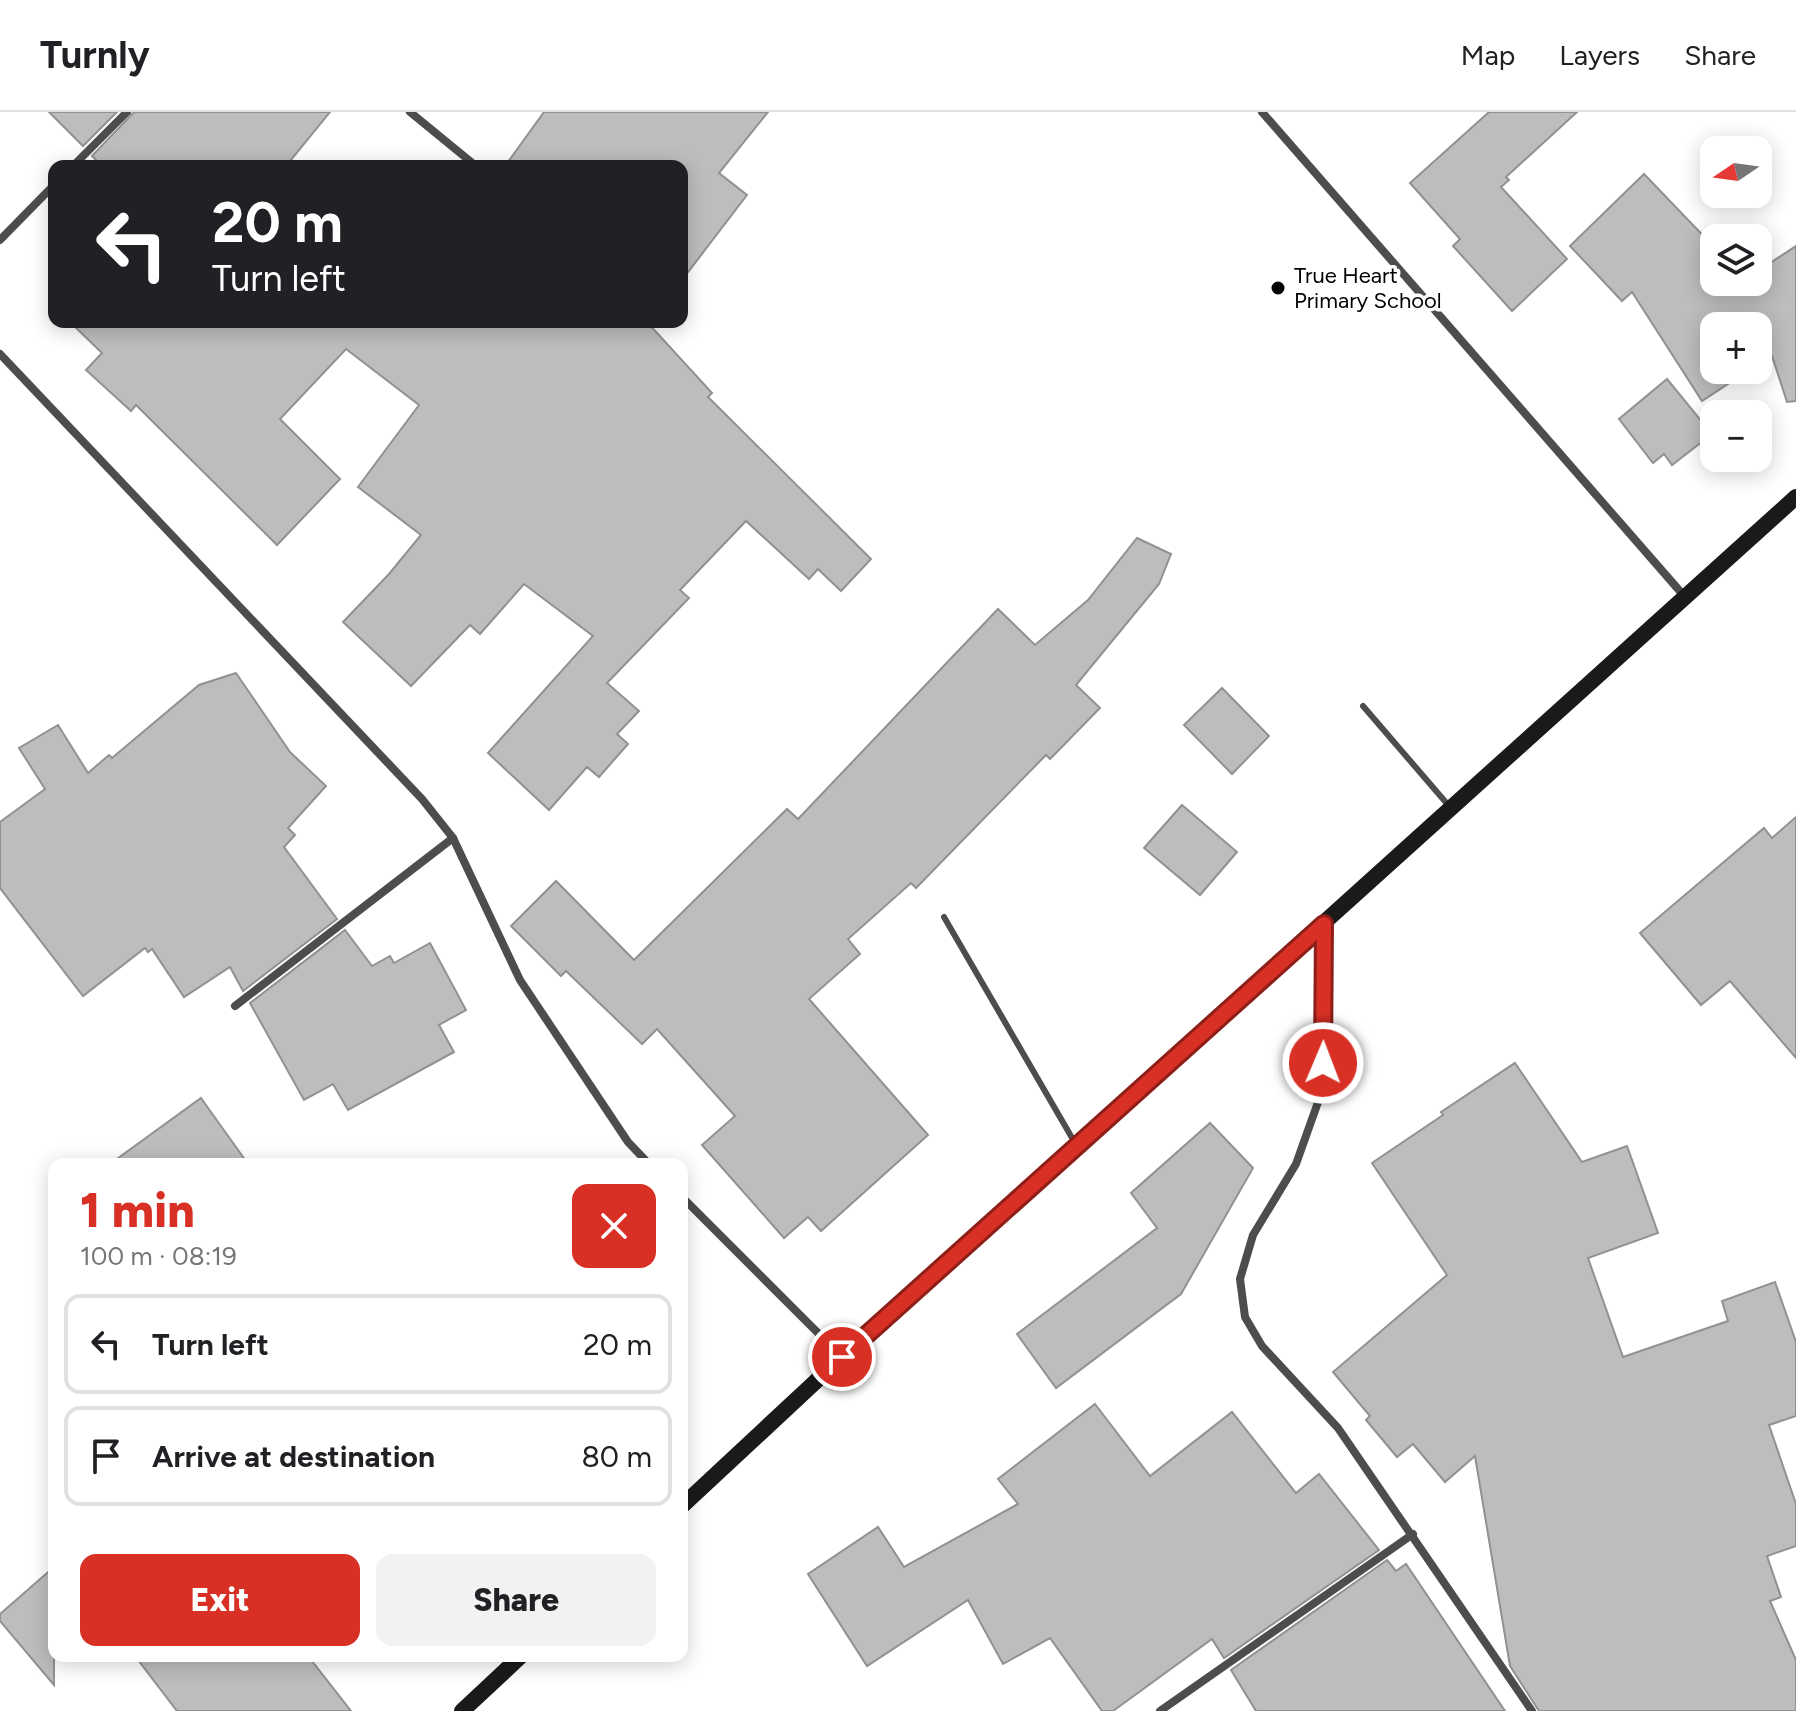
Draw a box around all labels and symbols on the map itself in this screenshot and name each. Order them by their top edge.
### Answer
north arrow [1700,136,1772,208]
place label: True Heart Primary School [1294,262,1442,314]
marker: True Heart Primary School [1269,279,1287,297]
position arrow [1281,1021,1365,1105]
pin [808,1323,876,1391]

